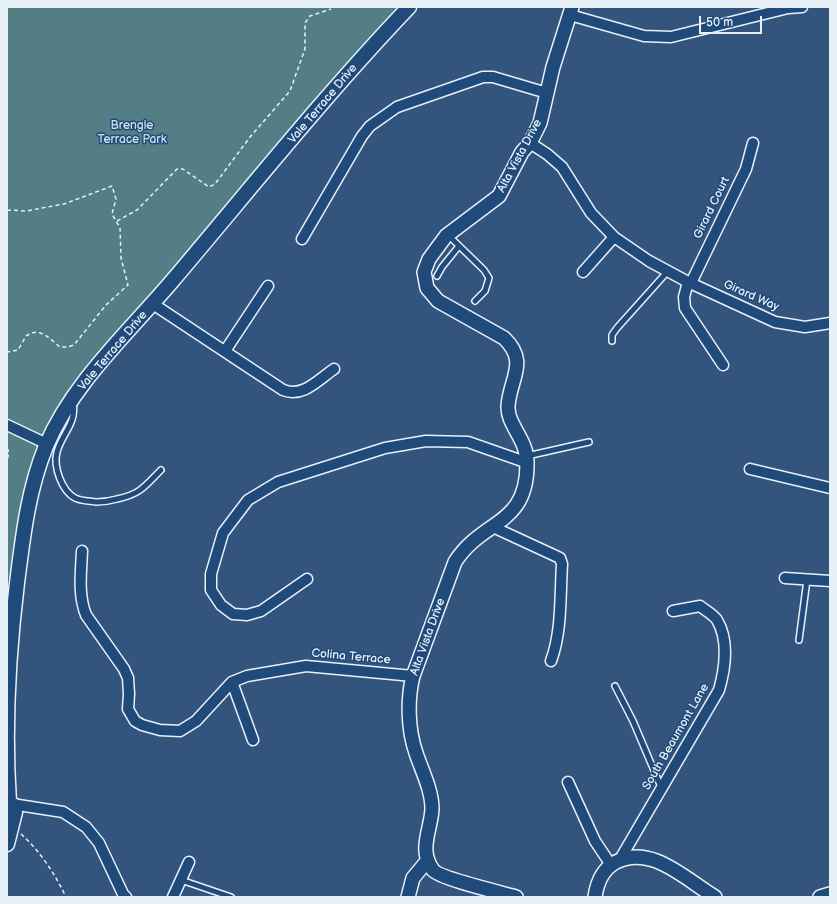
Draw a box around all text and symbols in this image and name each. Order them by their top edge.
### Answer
scale bar [701,8,764,34]
text: 50 m [706,15,733,30]
street label: Vale Terrace Drive [286,61,360,147]
street label: Alta Vista Drive [495,117,545,195]
park label: Brengle Terrace Park [97,119,167,147]
street label: Girard Court [691,175,733,241]
street label: Girard Way [721,277,781,315]
street label: Vale Terrace Drive [76,308,150,394]
street label: Alta Vista Drive [407,596,449,678]
street label: Colina Terrace [311,646,391,668]
street label: South Beaumont Lane [640,681,712,793]

